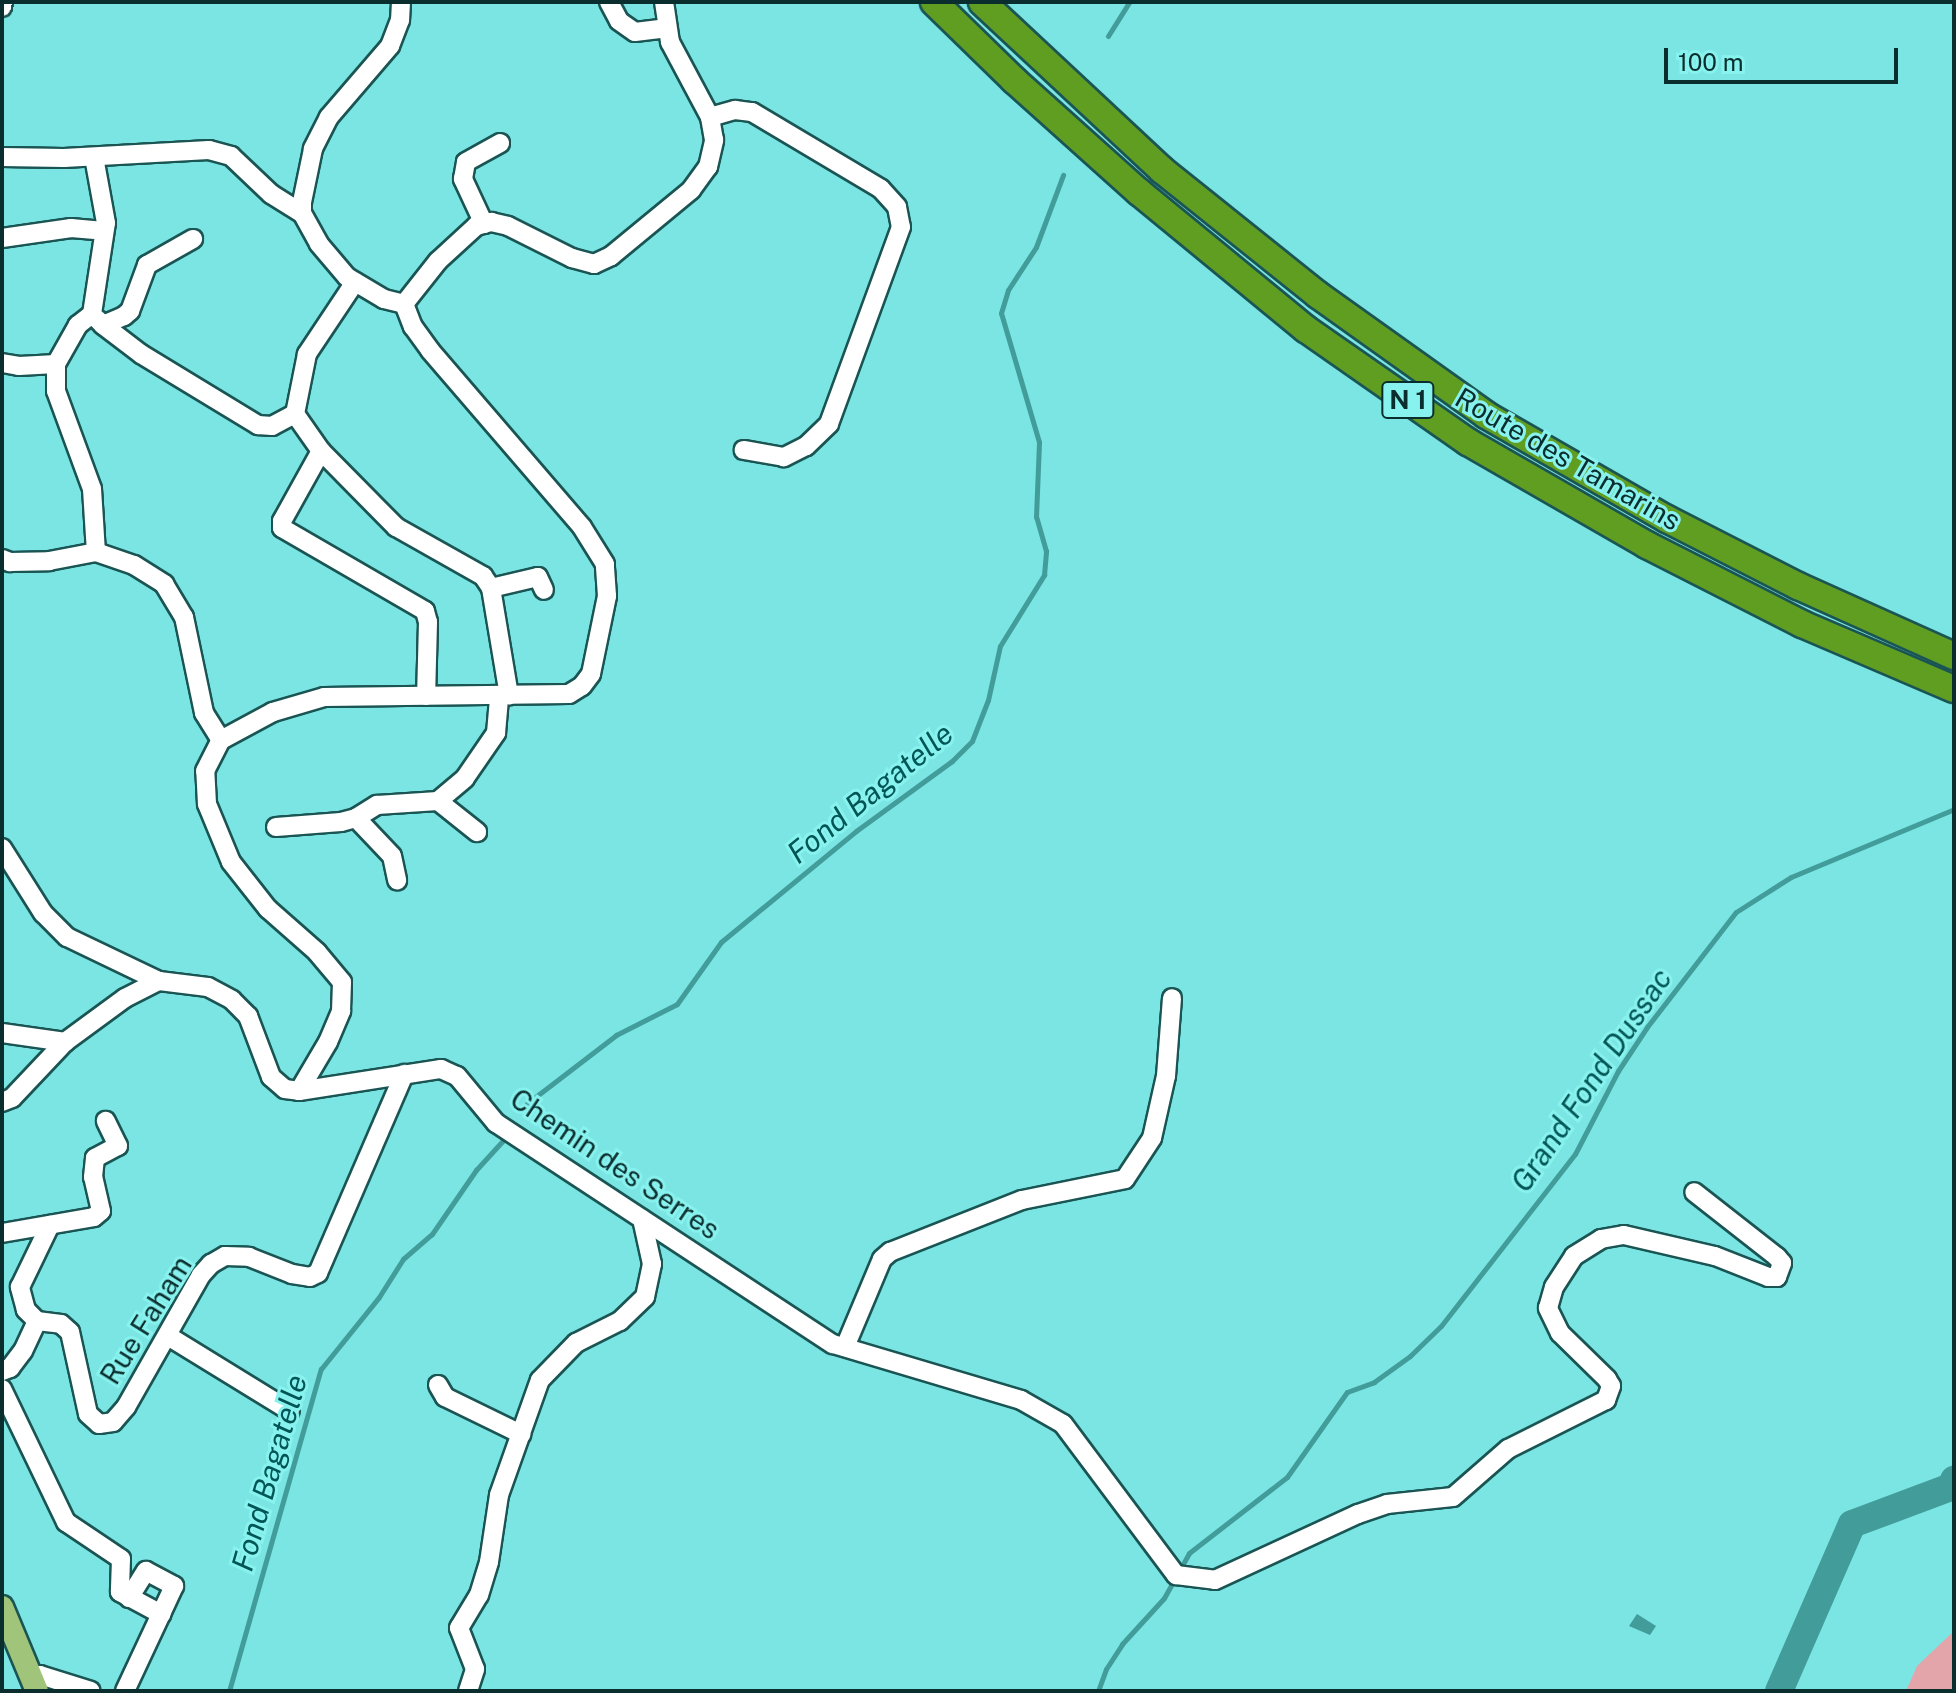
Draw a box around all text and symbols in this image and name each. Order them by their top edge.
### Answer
scale bar [1668,32,1902,82]
text: 100 m [1678,48,1744,76]
road number: N 1 [1380,378,1436,422]
street label: Route des Tamarins [1449,381,1687,537]
water label: Fond Bagatelle [780,715,960,871]
water label: Grand Fond Dussac [1503,962,1679,1198]
street label: Chemin des Serres [504,1082,726,1246]
street label: Rue Faham [93,1250,199,1390]
water label: Fond Bagatelle [224,1371,314,1575]

